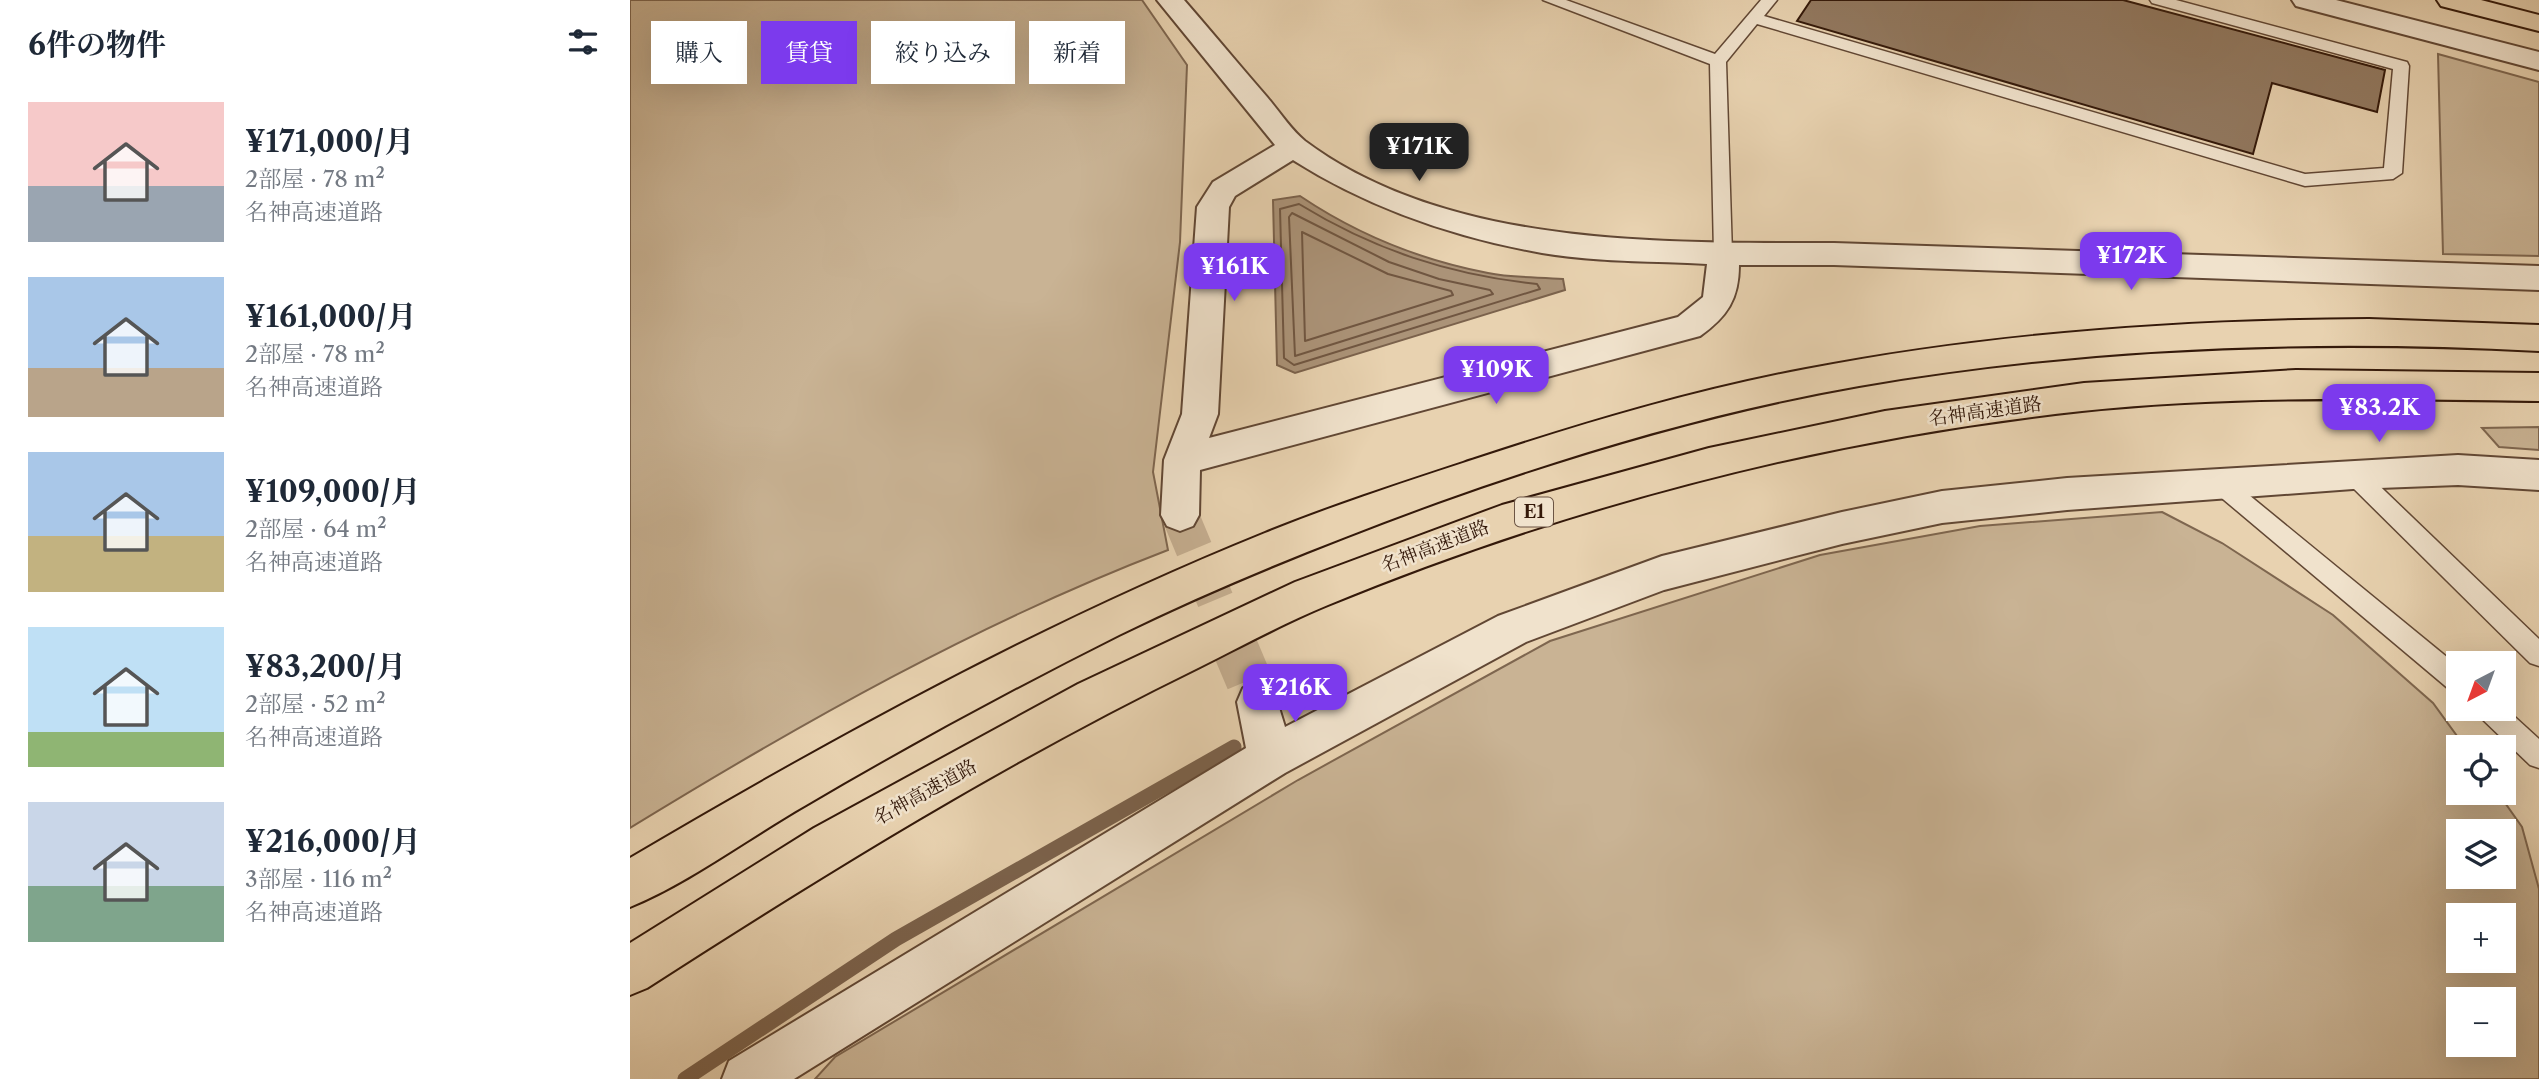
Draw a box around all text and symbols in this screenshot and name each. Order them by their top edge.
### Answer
chip: 購入 [651,21,747,84]
chip: 賃貸 [761,21,857,84]
chip: 絞り込み [871,21,1015,84]
chip: 新着 [1029,21,1125,84]
icon: filters [564,23,602,61]
text: 6件の物件 [28,26,166,63]
text: ¥171,000/月 [245,123,414,160]
pin: ¥171K [1370,124,1468,183]
icon: home [84,130,168,214]
text: ¥171K [1386,132,1452,160]
text: 2部屋 · 78 m² [245,165,385,193]
text: 名神高速道路 [245,198,383,226]
pin: ¥172K [2082,232,2180,292]
text: ¥172K [2096,241,2166,269]
pin: ¥161K [1185,244,1283,303]
text: ¥161K [1200,252,1268,280]
text: ¥161,000/月 [245,298,416,335]
icon: home [84,305,168,389]
text: 2部屋 · 78 m² [245,340,385,368]
pin: ¥109K [1447,346,1545,406]
text: ¥109K [1460,355,1532,383]
text: 名神高速道路 [245,373,383,401]
pin: ¥83.2K [2322,384,2436,444]
street label: 名神高速道路 [1927,392,2043,430]
text: ¥83.2K [2338,393,2420,421]
text: ¥109,000/月 [245,473,421,510]
icon: home [84,480,168,564]
road number: E1 [1515,498,1553,526]
text: 2部屋 · 64 m² [245,515,387,543]
street label: 名神高速道路 [1378,515,1492,577]
text: 名神高速道路 [245,548,383,576]
text: ¥83,200/月 [245,648,406,685]
north arrow [2446,651,2516,721]
map controls [2446,651,2516,1057]
icon: home [84,655,168,739]
pin: ¥216K [1246,664,1344,724]
text: ¥216K [1259,673,1331,701]
text: 2部屋 · 52 m² [245,690,386,718]
text: 名神高速道路 [245,723,383,751]
button: locate [2446,735,2516,805]
street label: 名神高速道路 [870,754,980,830]
button: layers [2446,819,2516,889]
text: ¥216,000/月 [245,823,421,860]
icon: home [84,830,168,914]
text: 3部屋 · 116 m² [245,865,392,893]
text: 名神高速道路 [245,898,383,926]
button: + [2446,903,2516,973]
button: − [2446,987,2516,1057]

